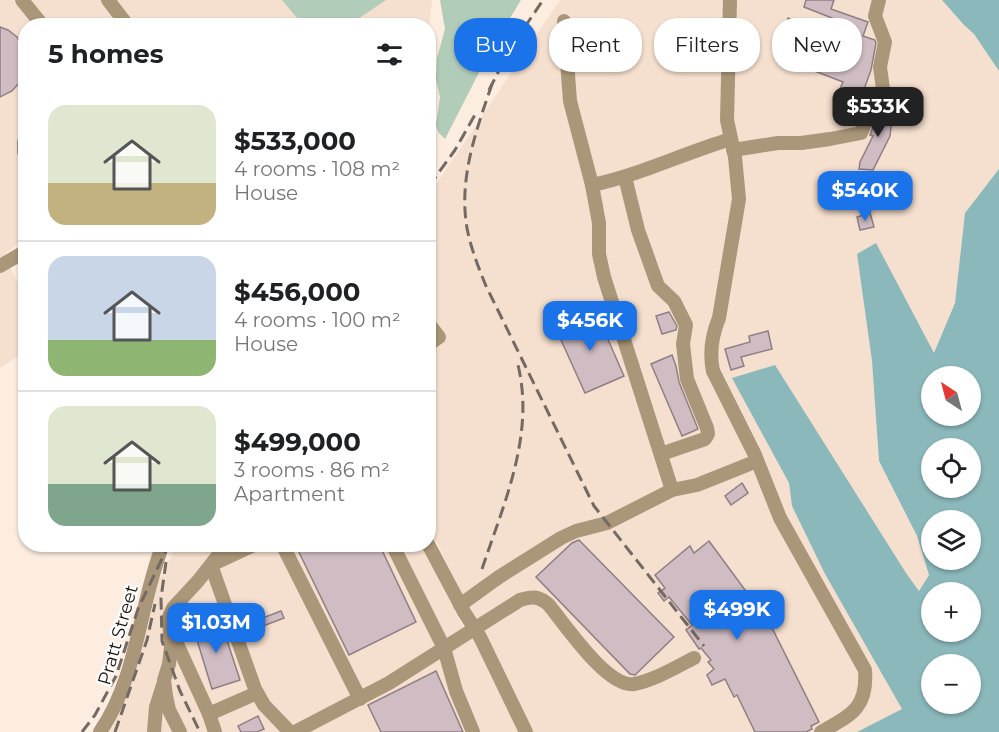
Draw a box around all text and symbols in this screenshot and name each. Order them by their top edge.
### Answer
chip: Buy [454,18,537,72]
chip: Rent [549,18,642,72]
chip: Filters [654,18,760,72]
chip: New [772,18,862,72]
text: 5 homes [48,38,164,70]
icon: filters [373,38,406,71]
pin: $533K [836,87,920,138]
text: $533K [847,94,909,118]
text: $533,000 [234,125,356,157]
icon: home [96,129,168,201]
text: 4 rooms · 108 m² [234,157,400,181]
pin: $540K [823,171,907,222]
text: $540K [832,178,898,202]
text: House [234,181,298,205]
text: $456,000 [234,276,361,308]
icon: home [96,280,168,352]
pin: $456K [548,301,632,352]
text: 4 rooms · 100 m² [234,308,401,332]
text: $456K [557,308,623,332]
text: House [234,332,298,356]
north arrow [921,366,981,426]
map controls [921,366,981,714]
text: $499,000 [234,426,361,458]
icon: home [96,430,168,502]
button: locate [921,438,981,498]
text: 3 rooms · 86 m² [234,458,390,482]
text: Apartment [234,482,345,506]
button: layers [921,510,981,570]
street label: Pratt Street [93,582,143,688]
button: + [921,582,981,642]
pin: $499K [695,590,779,641]
text: $499K [704,597,770,621]
pin: $1.03M [167,603,265,654]
text: $1.03M [181,610,251,634]
button: − [921,654,981,714]

